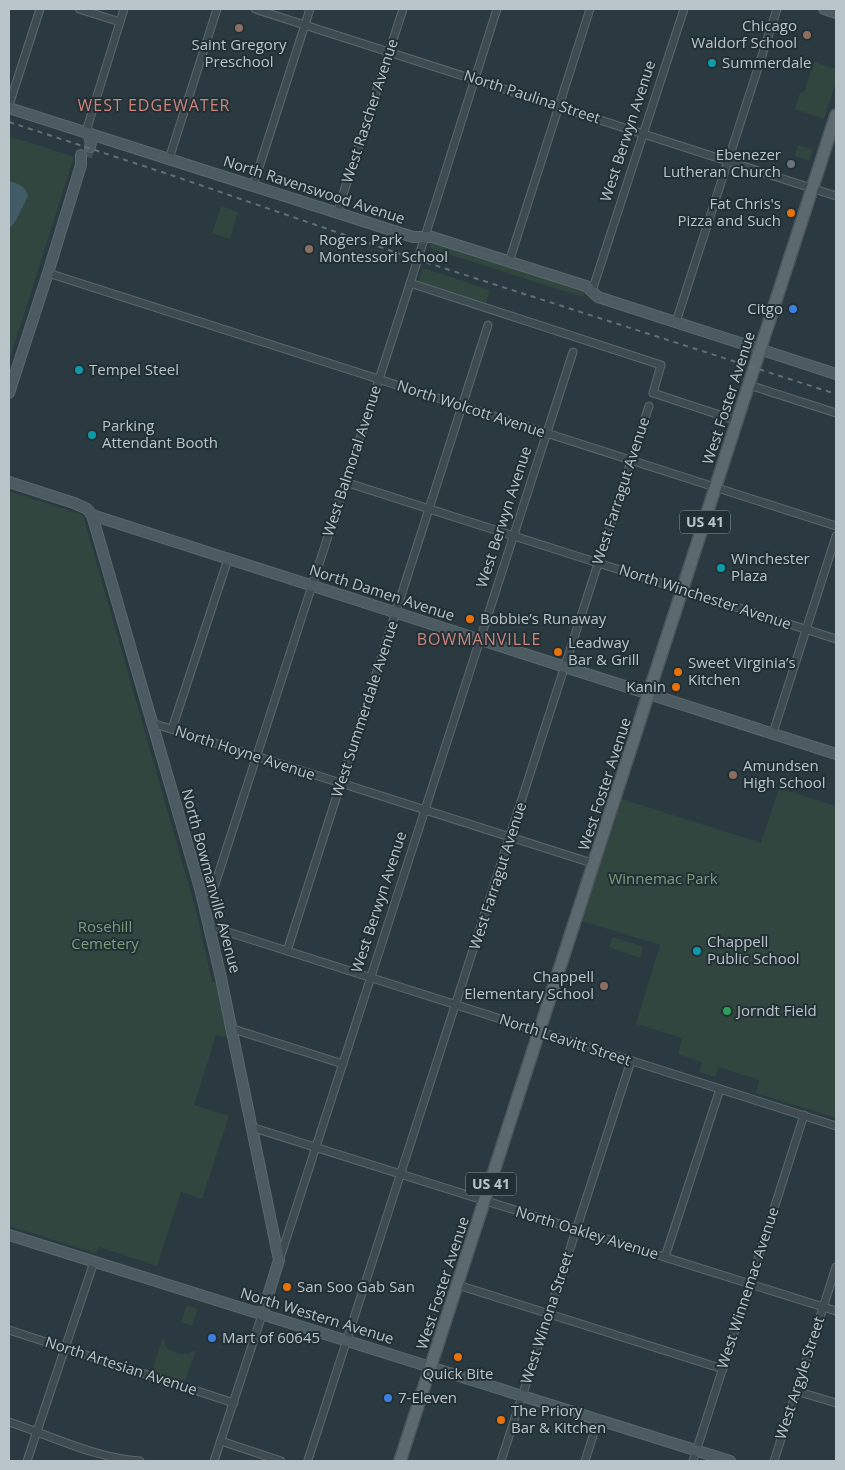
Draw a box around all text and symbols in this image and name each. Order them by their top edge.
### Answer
place label: Chicago Waldorf School [691,15,797,52]
marker: Saint Gregory Preschool [233,22,245,34]
marker: Chicago Waldorf School [801,29,813,41]
place label: Saint Gregory Preschool [191,34,287,71]
street label: West Rascher Avenue [336,36,402,185]
place label: Summerdale [722,52,811,72]
marker: Summerdale [706,57,718,69]
street label: West Berwyn Avenue [595,58,659,204]
street label: North Paulina Street [462,65,603,128]
district label: WEST EDGEWATER [78,94,230,116]
place label: Ebenezer Lutheran Church [663,144,781,181]
street label: North Ravenswood Avenue [221,150,408,228]
marker: Ebenezer Lutheran Church [785,158,797,170]
place label: Fat Chris's Pizza and Such [677,193,781,230]
marker: Fat Chris's Pizza and Such [785,207,797,219]
place label: Rogers Park Montessori School [319,229,448,266]
marker: Rogers Park Montessori School [303,243,315,255]
place label: Citgo [747,298,783,318]
marker: Citgo [787,303,799,315]
street label: West Foster Avenue [697,329,759,467]
place label: Tempel Steel [89,359,179,379]
marker: Tempel Steel [73,364,85,376]
street label: North Wolcott Avenue [395,375,548,441]
street label: West Balmoral Avenue [317,383,385,539]
street label: West Farragut Avenue [587,414,653,567]
place label: Parking Attendant Booth [102,415,218,452]
marker: Parking Attendant Booth [86,429,98,441]
street label: West Berwyn Avenue [471,444,535,590]
road number: US 41 [680,511,730,534]
place label: Winchester Plaza [731,548,810,585]
street label: North Damen Avenue [307,559,458,625]
street label: North Winchester Avenue [617,559,794,633]
marker: Winchester Plaza [715,562,727,574]
place label: Bobbie’s Runaway [480,608,607,628]
marker: Bobbie’s Runaway [464,613,476,625]
street label: West Summerdale Avenue [326,618,402,799]
district label: BOWMANVILLE [417,628,541,650]
place label: Leadway Bar & Grill [568,632,639,669]
marker: Leadway Bar & Grill [552,646,564,658]
place label: Sweet Virginia’s Kitchen [688,652,796,689]
marker: Sweet Virginia’s Kitchen [672,666,684,678]
place label: Kanin [626,676,666,696]
marker: Kanin [670,681,682,693]
street label: West Foster Avenue [573,715,635,853]
street label: North Hoyne Avenue [173,720,318,784]
place label: Amundsen High School [743,755,826,792]
marker: Amundsen High School [727,769,739,781]
street label: North Bowmanville Avenue [178,786,246,975]
street label: West Farragut Avenue [464,799,530,952]
street label: West Berwyn Avenue [346,829,410,975]
park label: Winnemac Park [608,868,718,888]
park label: Rosehill Cemetery [71,916,139,953]
place label: Chappell Public School [707,931,800,968]
marker: Chappell Public School [691,945,703,957]
place label: Chappell Elementary School [464,966,594,1003]
marker: Chappell Elementary School [598,980,610,992]
place label: Jorndt Field [735,1000,817,1020]
marker: Jorndt Field [721,1005,733,1017]
street label: North Leavitt Street [497,1008,634,1070]
road number: US 41 [466,1172,516,1196]
street label: North Oakley Avenue [513,1201,661,1263]
street label: West Winnemac Avenue [711,1204,783,1371]
street label: West Foster Avenue [411,1214,473,1352]
street label: West Winona Street [515,1249,577,1386]
place label: San Soo Gab San [297,1276,415,1296]
marker: San Soo Gab San [281,1281,293,1293]
street label: North Western Avenue [238,1282,396,1348]
street label: West Argyle Street [770,1314,828,1442]
place label: Mart of 60645 [222,1327,320,1347]
street label: North Artesian Avenue [43,1331,200,1399]
marker: Mart of 60645 [206,1332,218,1344]
marker: Quick Bite [452,1351,464,1363]
place label: Quick Bite [423,1363,493,1383]
place label: 7-Eleven [398,1387,457,1407]
marker: 7-Eleven [382,1392,394,1404]
place label: The Priory Bar & Kitchen [511,1400,606,1437]
marker: The Priory Bar & Kitchen [495,1414,507,1426]

